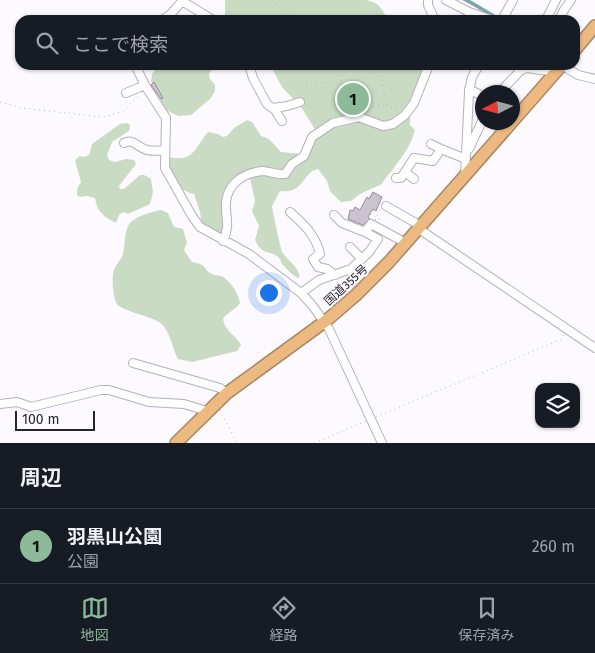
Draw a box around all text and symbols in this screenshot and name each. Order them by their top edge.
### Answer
search box [15,15,580,70]
icon: search [33,29,61,57]
text: ここで検索 [73,33,168,56]
pin: 1 [337,80,369,118]
north arrow [475,85,520,130]
street label: 国道355号 [321,262,371,308]
your location [256,280,282,306]
map controls [535,383,580,428]
button: layers [535,383,580,428]
scale bar [15,408,95,431]
text: 100 m [22,411,59,428]
text: 周辺 [20,465,62,491]
text: 羽黒山公園 [67,525,162,548]
text: 1 [32,537,40,556]
text: 260 m [532,537,575,556]
text: 公園 [67,552,99,571]
tab: 地図 [81,594,109,644]
tab: 経路 [270,594,298,644]
tab: 保存済み [459,594,515,644]

